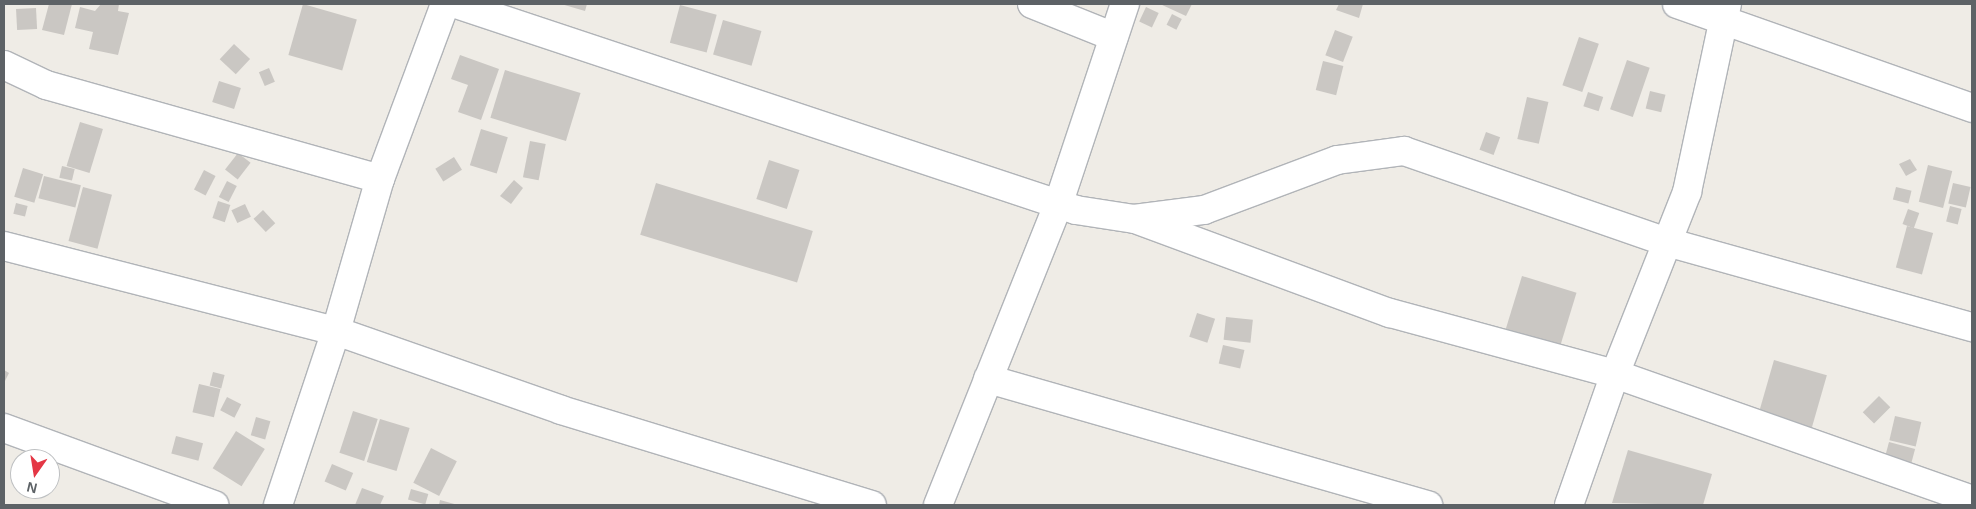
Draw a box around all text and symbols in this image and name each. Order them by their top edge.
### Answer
north arrow [10,449,60,499]
text: N [25,479,39,497]

